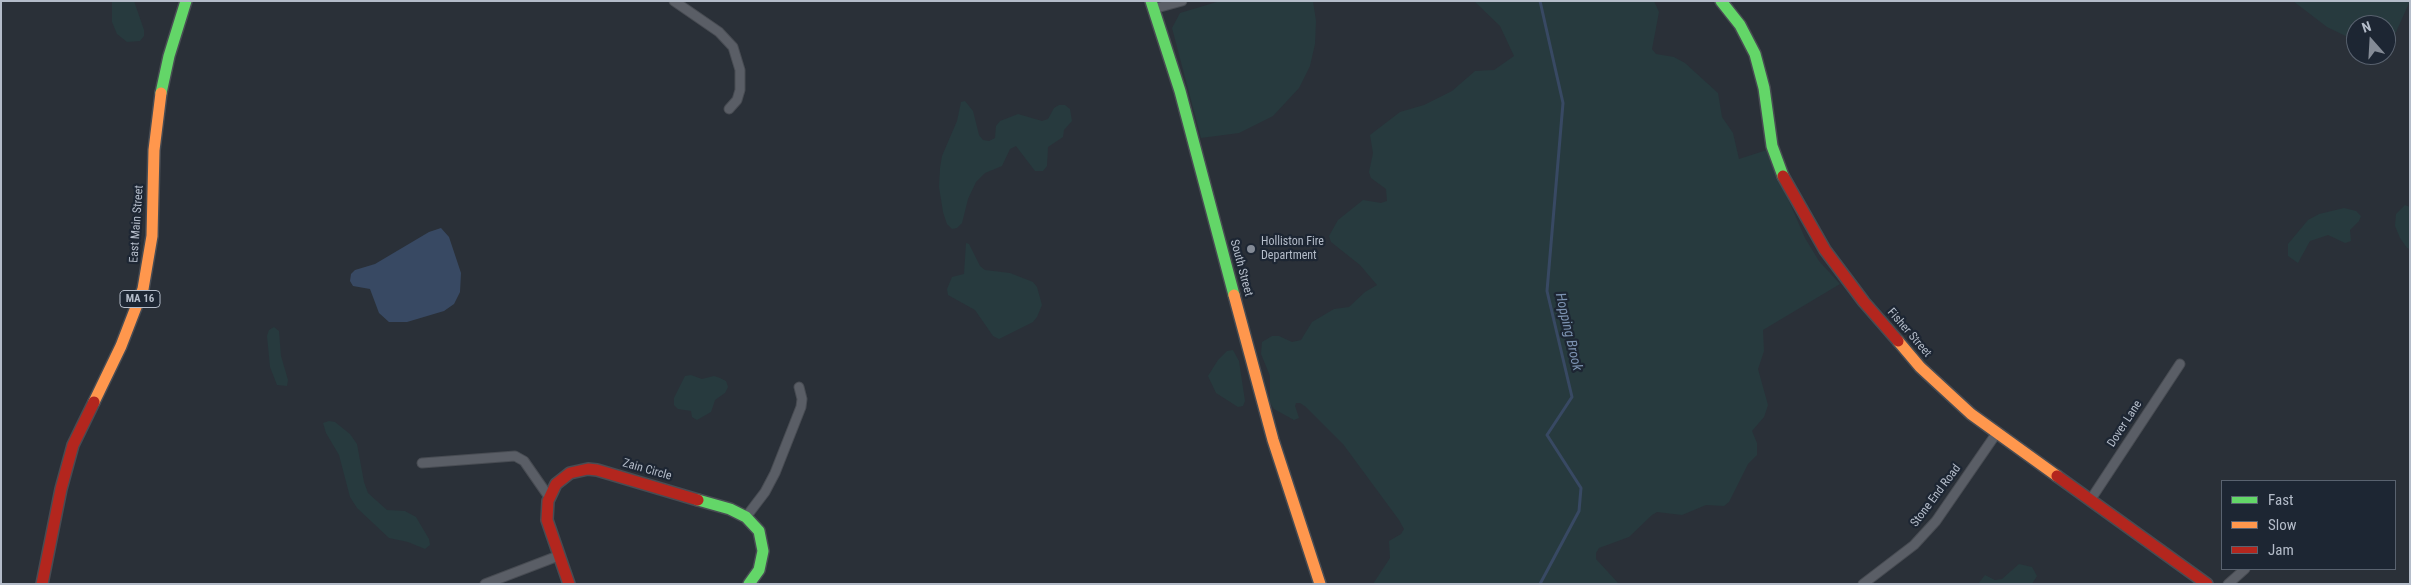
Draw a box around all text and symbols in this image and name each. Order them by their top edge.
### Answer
north arrow [2346,15,2396,65]
text: N [2360,18,2373,36]
street label: East Main Street [127,185,147,263]
place label: Holliston Fire Department [1261,235,1324,263]
street label: South Street [1227,238,1255,298]
marker: Holliston Fire Department [1245,243,1257,255]
road number: MA 16 [120,290,160,308]
water label: Hopping Brook [1551,291,1585,373]
street label: Fisher Street [1884,306,1934,360]
street label: Dover Lane [2105,398,2145,450]
street label: Zain Circle [621,456,673,484]
street label: Stone End Road [1908,462,1964,530]
legend [2221,480,2396,570]
text: Fast [2268,491,2293,509]
text: Slow [2268,516,2297,534]
text: Jam [2268,541,2294,559]

